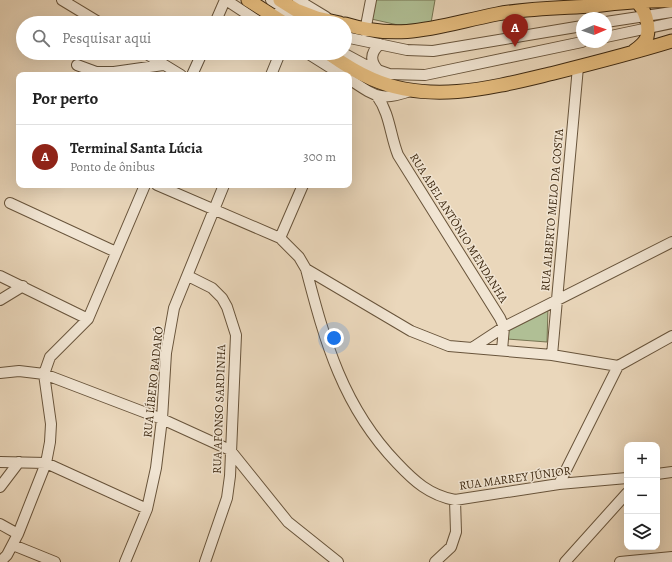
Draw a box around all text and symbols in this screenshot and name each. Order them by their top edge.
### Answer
north arrow [576,12,612,48]
pin: A [502,14,528,47]
search box [16,16,352,60]
icon: search [30,27,52,49]
text: Pesquisar aqui [62,28,151,48]
text: Por perto [32,87,98,110]
street label: RUA ALBERTO MELO DA COSTA [537,127,567,292]
text: Terminal Santa Lúcia [70,138,203,158]
text: A [41,148,49,165]
text: 300 m [303,148,336,165]
street label: RUA ABEL ANTÔNIO MENDANHA [406,150,512,307]
text: Ponto de ônibus [70,158,155,175]
street label: RUA LÍBERO BADARÓ [139,326,167,438]
your location [324,328,344,348]
street label: RUA AFONSO SARDINHA [209,343,229,474]
map controls [624,442,660,550]
button: + [624,442,660,478]
street label: RUA MARREY JÚNIOR [458,462,573,494]
button: − [624,478,660,514]
button: layers [624,514,660,550]

